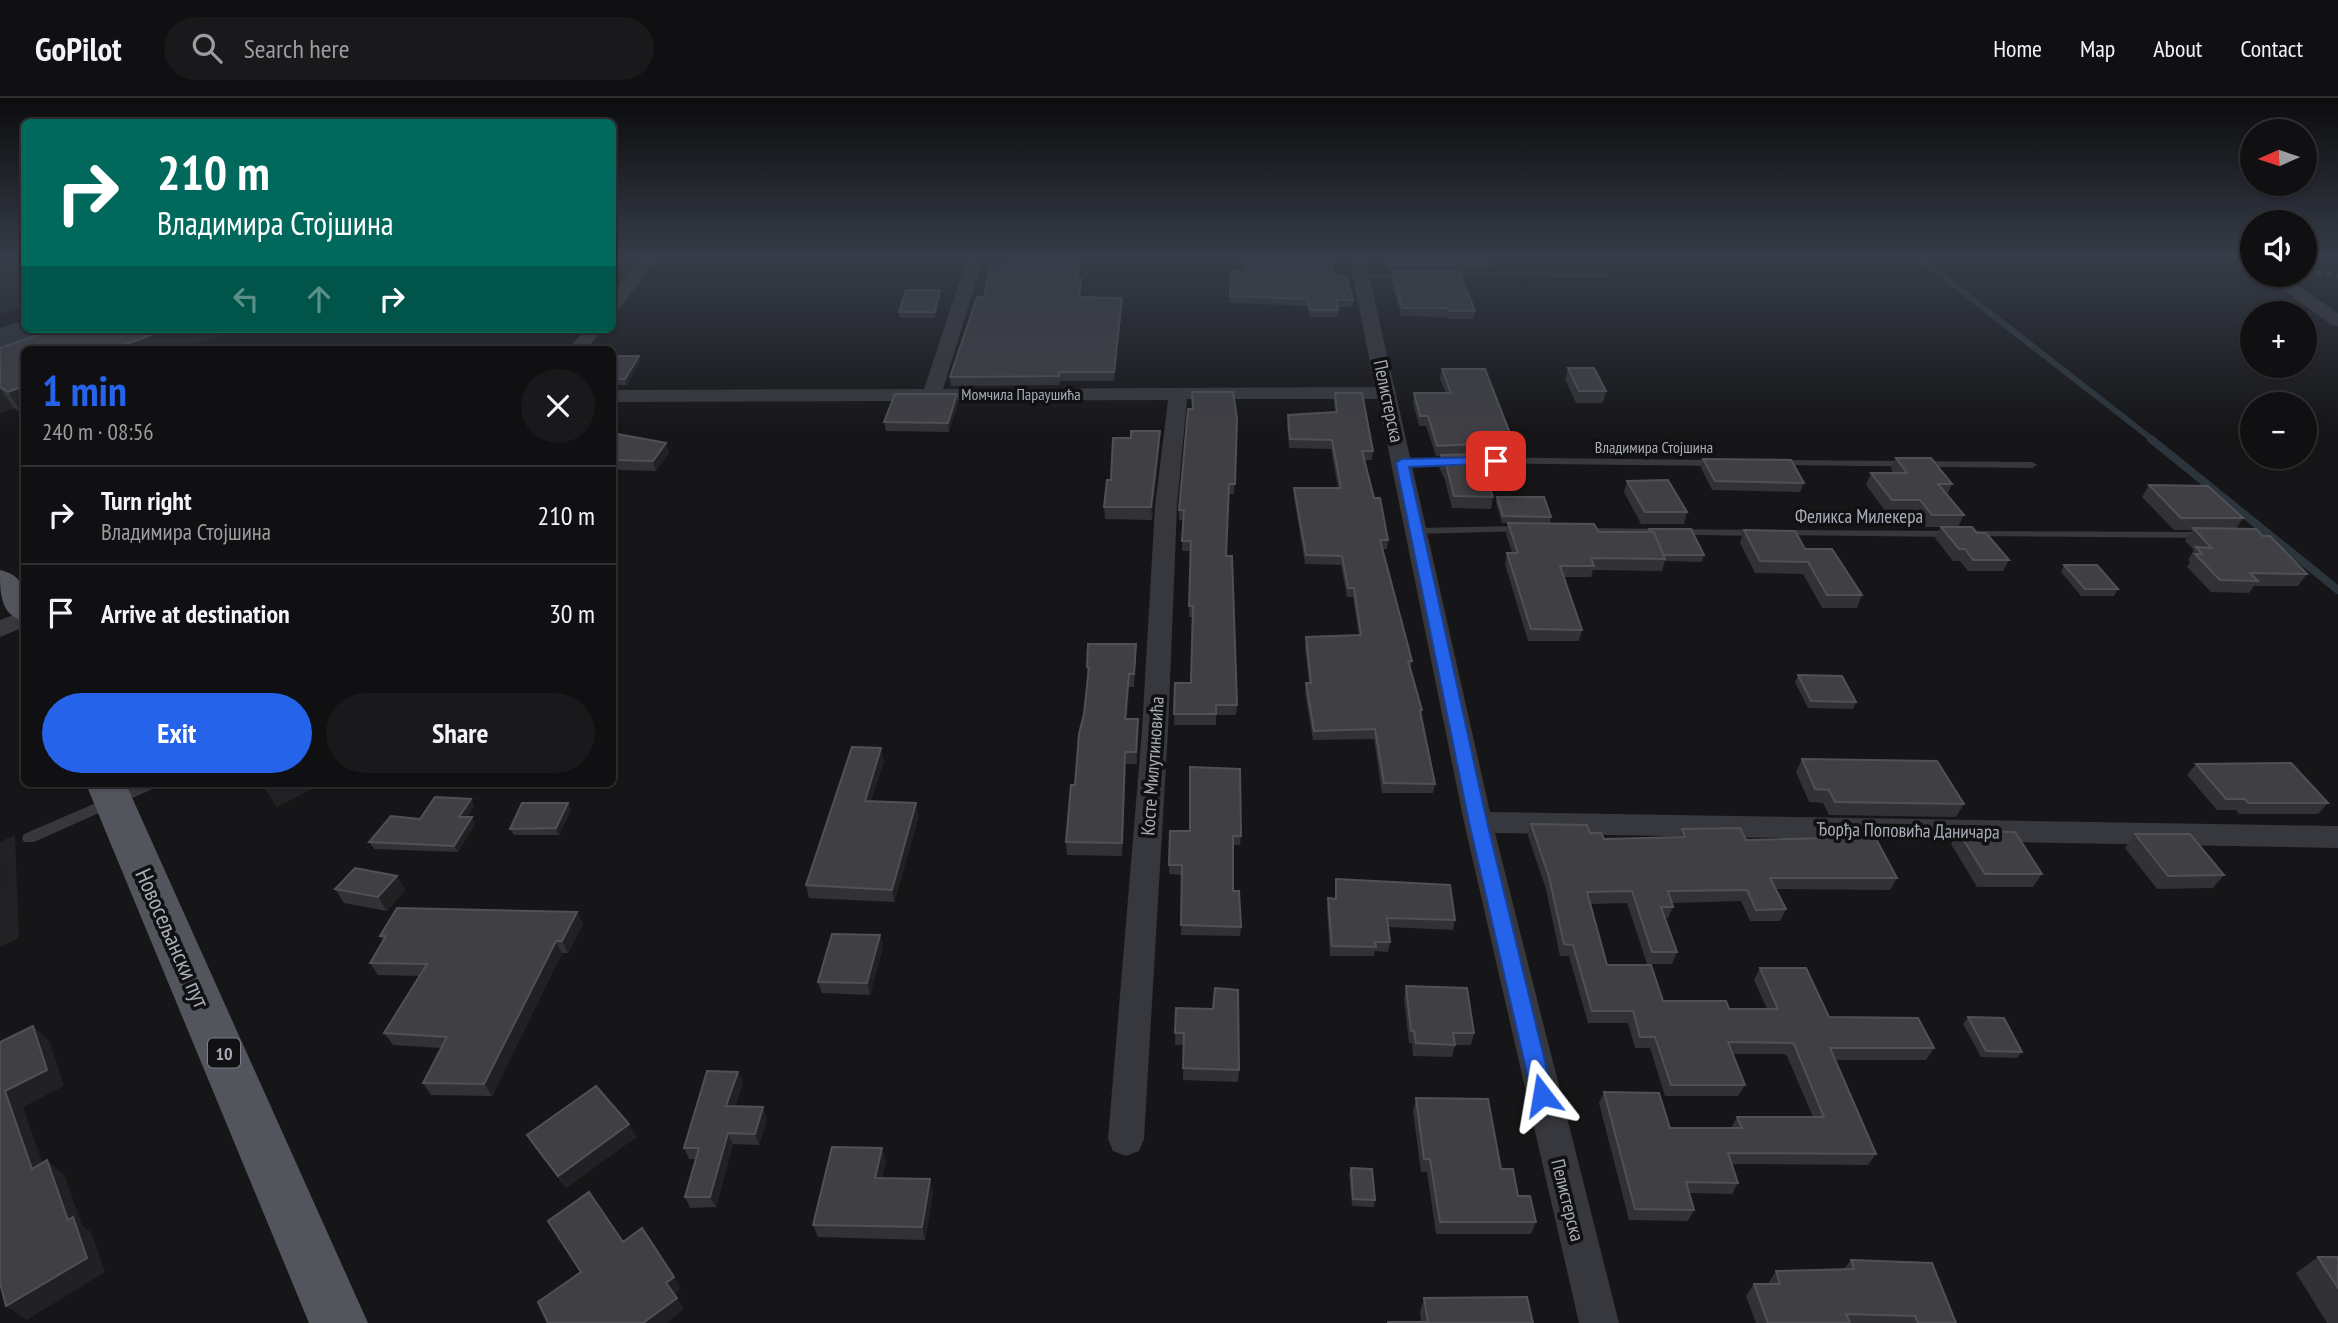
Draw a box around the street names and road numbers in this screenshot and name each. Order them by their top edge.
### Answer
street label: Пелистерска [1369,357,1409,445]
street label: Момчила Параушића [961,384,1081,404]
street label: Владимира Стојшина [1595,437,1713,457]
street label: Феликса Милекера [1795,504,1923,528]
street label: Косте Милутиновића [1135,696,1169,836]
street label: Ђорђа Поповића Даничара [1816,816,2000,844]
street label: Новосељански пут [129,864,217,1013]
road number: 10 [208,1038,240,1068]
street label: Пелистерска [1546,1156,1590,1244]

